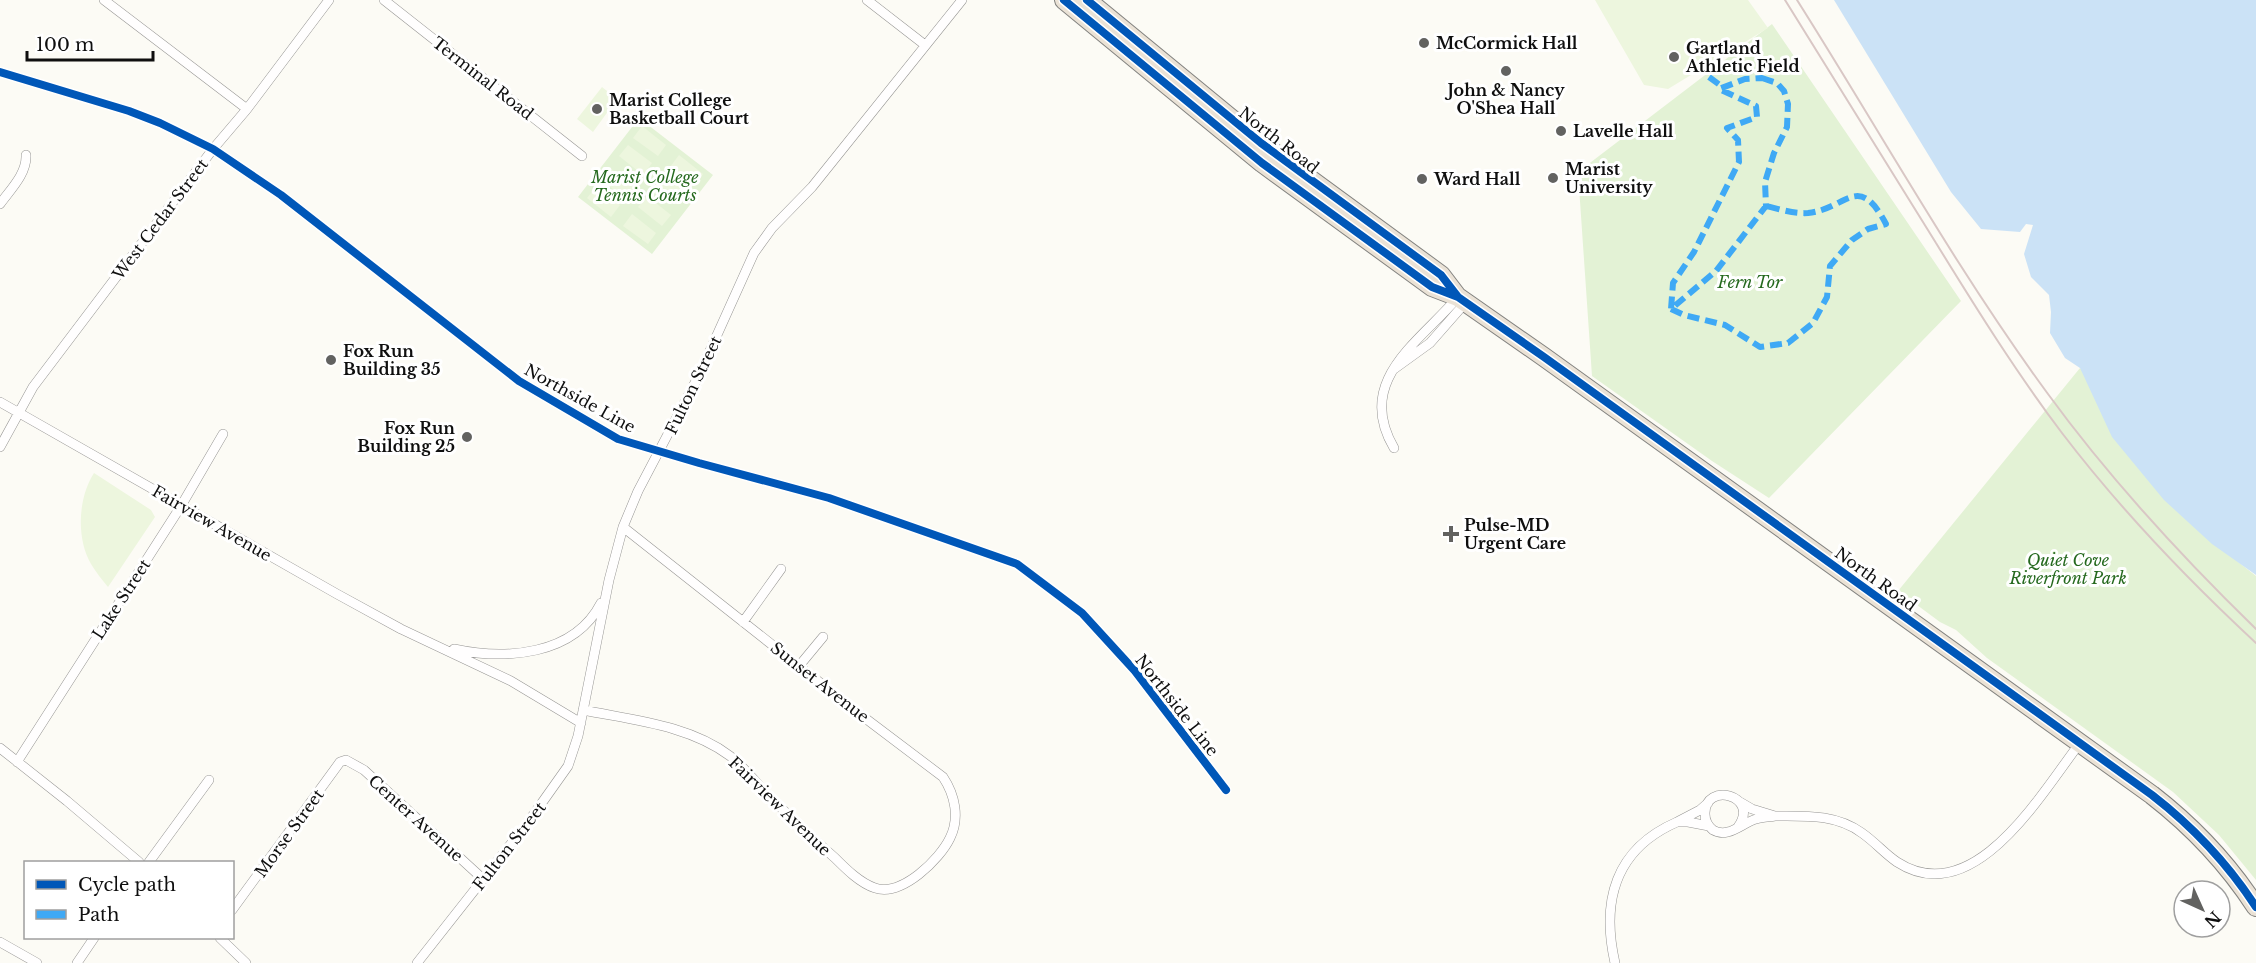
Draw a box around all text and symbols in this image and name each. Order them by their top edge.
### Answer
scale bar [27,24,153,62]
street label: Terminal Road [428,32,538,124]
place label: McCormick Hall [1436,33,1578,53]
text: 100 m [36,34,94,56]
marker: McCormick Hall [1417,36,1431,50]
place label: Gartland Athletic Field [1685,38,1800,76]
marker: Gartland Athletic Field [1667,50,1681,64]
marker: John & Nancy O'Shea Hall [1499,64,1513,78]
place label: John & Nancy O'Shea Hall [1444,80,1565,118]
place label: Marist College Basketball Court [609,90,750,128]
marker: Marist College Basketball Court [590,102,604,116]
street label: North Road [1235,102,1323,178]
place label: Lavelle Hall [1573,121,1674,141]
marker: Lavelle Hall [1554,124,1568,138]
street label: West Cedar Street [107,155,212,284]
place label: Marist University [1565,159,1653,197]
park label: Marist College Tennis Courts [590,167,699,205]
place label: Ward Hall [1433,169,1521,189]
marker: Marist University [1546,171,1560,185]
marker: Ward Hall [1415,172,1429,186]
park label: Fern Tor [1717,272,1783,292]
street label: Fulton Street [661,333,725,437]
place label: Fox Run Building 35 [343,341,441,379]
marker: Fox Run Building 35 [324,353,338,367]
street label: Northside Line [521,359,639,437]
place label: Fox Run Building 25 [357,418,455,456]
marker: Fox Run Building 25 [460,430,474,444]
street label: Fairview Avenue [149,481,275,565]
place label: Pulse-MD Urgent Care [1464,515,1566,553]
marker: Pulse-MD Urgent Care [1442,525,1460,543]
street label: North Road [1831,543,1921,615]
park label: Quiet Cove Riverfront Park [2008,550,2127,588]
street label: Lake Street [88,555,154,643]
street label: Sunset Avenue [767,637,873,727]
street label: Northside Line [1131,650,1223,760]
street label: Fairview Avenue [725,752,835,860]
street label: Center Avenue [365,770,467,866]
street label: Morse Street [250,785,328,881]
street label: Fulton Street [468,798,550,894]
legend [24,861,234,939]
text: Cycle path [78,874,176,896]
north arrow [2172,879,2232,939]
text: Path [78,904,119,926]
text: N [2200,907,2225,932]

